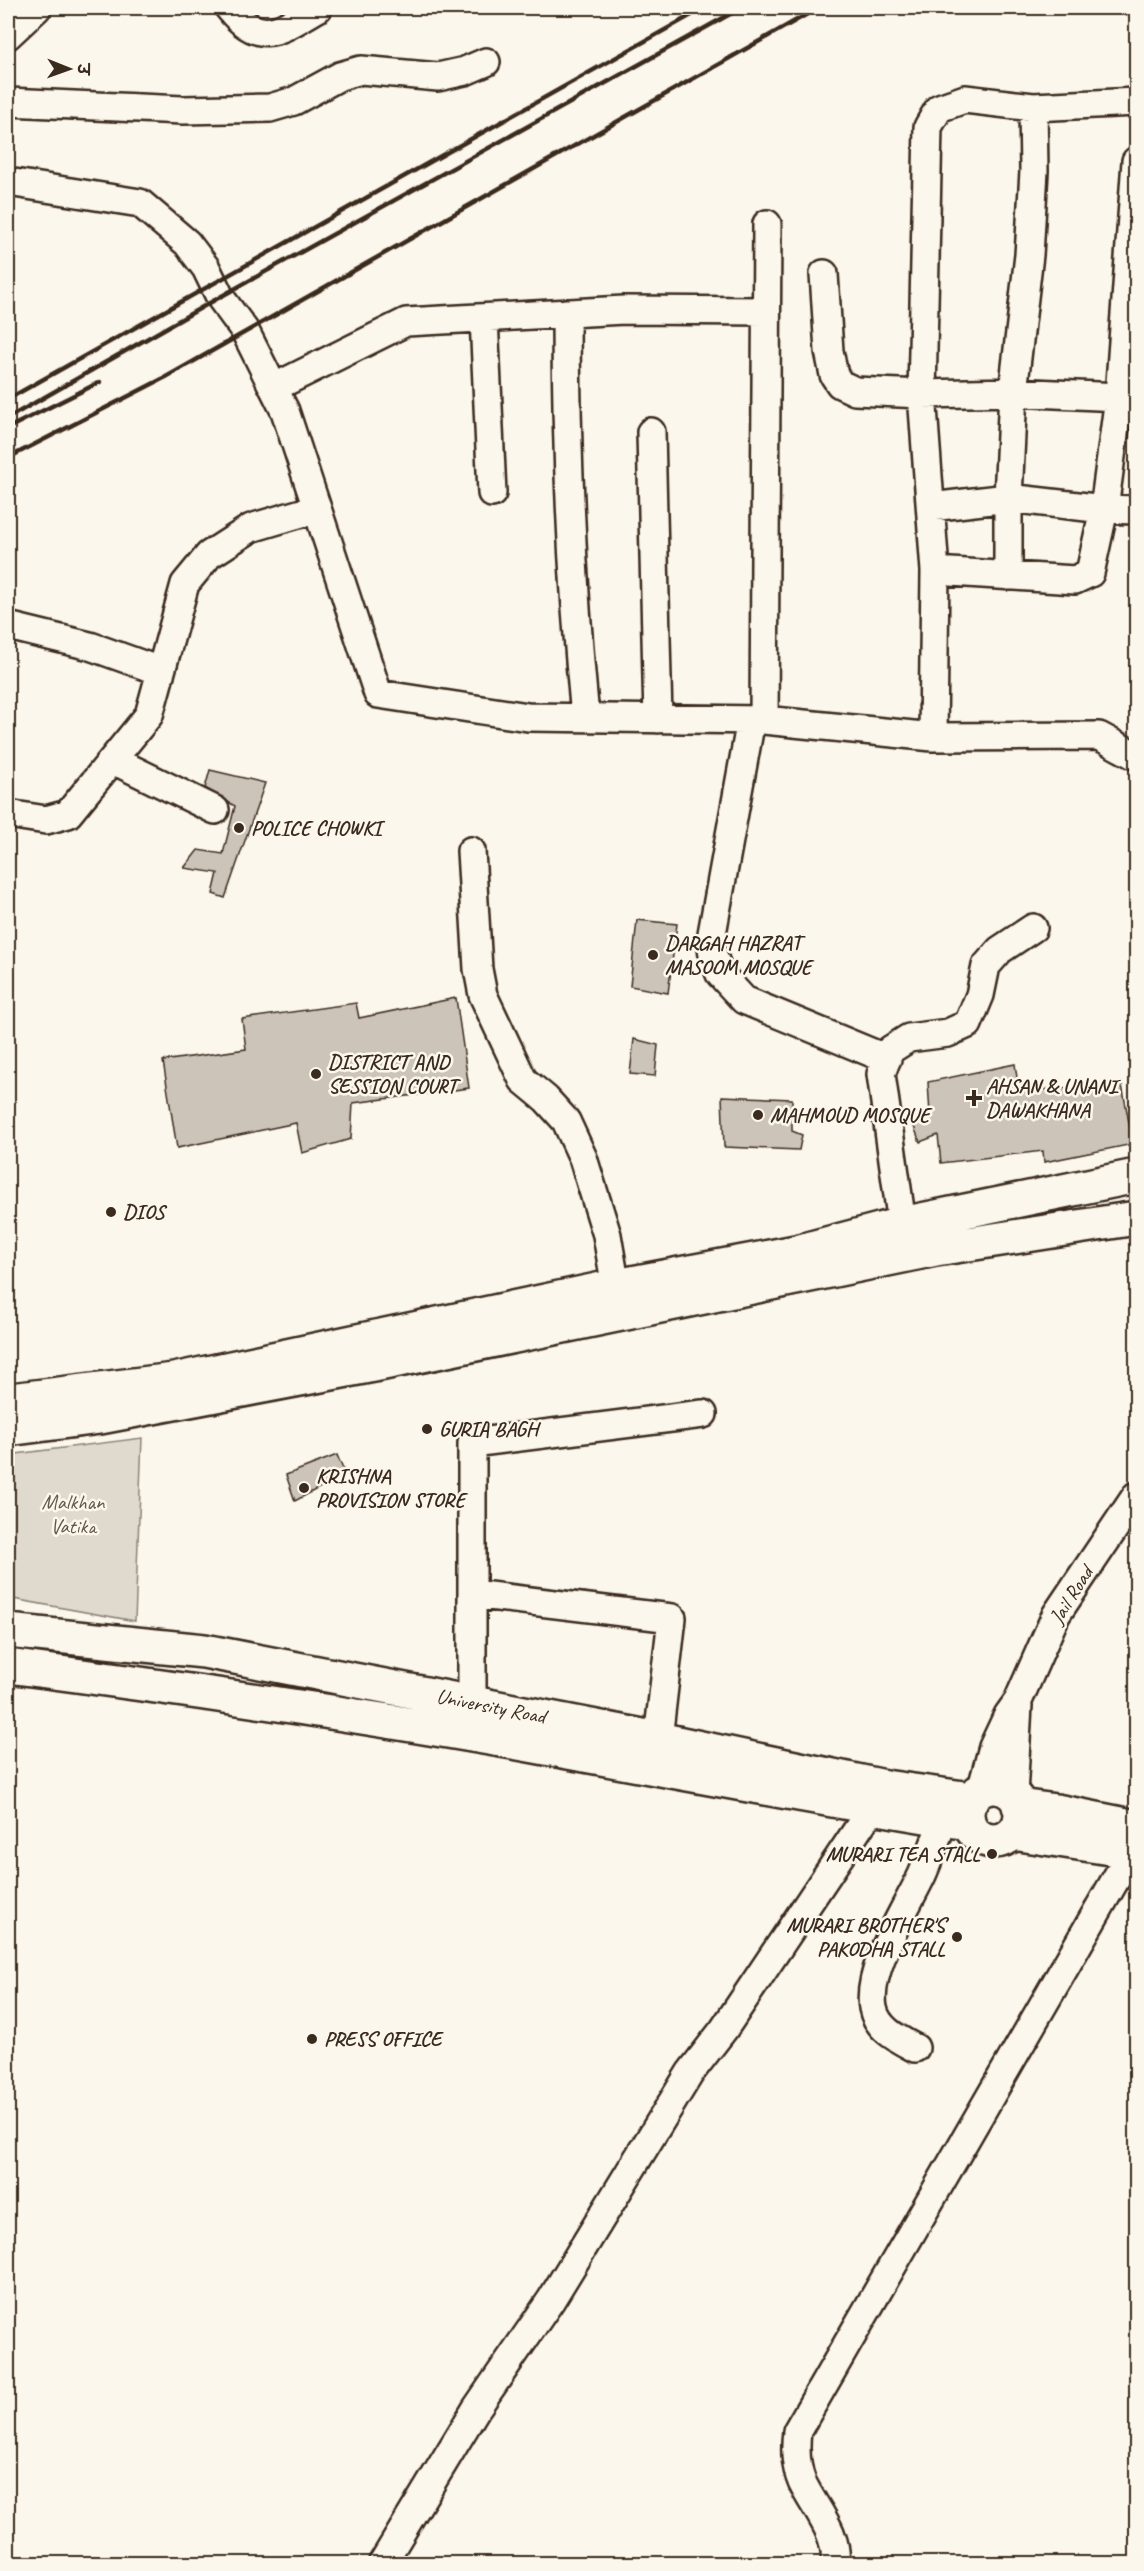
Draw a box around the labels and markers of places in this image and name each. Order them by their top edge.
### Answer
place label: POLICE CHOWKI [251,815,386,841]
marker: POLICE CHOWKI [232,821,246,835]
place label: DARGAH HAZRAT MASOOM MOSQUE [665,930,815,980]
marker: DARGAH HAZRAT MASOOM MOSQUE [646,948,660,962]
place label: DISTRICT AND SESSION COURT [328,1049,461,1099]
marker: DISTRICT AND SESSION COURT [309,1067,323,1081]
place label: AHSAN & UNANI DAWAKHANA [986,1073,1121,1123]
marker: AHSAN & UNANI DAWAKHANA [967,1091,981,1105]
place label: MAHMOUD MOSQUE [770,1102,933,1128]
marker: MAHMOUD MOSQUE [751,1108,765,1122]
place label: DIOS [123,1199,168,1225]
marker: DIOS [104,1205,118,1219]
place label: GURIA BAGH [439,1416,542,1442]
marker: GURIA BAGH [420,1422,434,1436]
place label: KRISHNA PROVISION STORE [316,1463,468,1513]
marker: KRISHNA PROVISION STORE [297,1481,311,1495]
place label: MURARI TEA STALL [826,1841,981,1867]
marker: MURARI TEA STALL [985,1847,999,1861]
place label: MURARI BROTHER'S PAKODHA STALL [786,1912,950,1962]
marker: MURARI BROTHER'S PAKODHA STALL [950,1930,964,1944]
place label: PRESS OFFICE [324,2026,444,2052]
marker: PRESS OFFICE [305,2032,319,2046]

